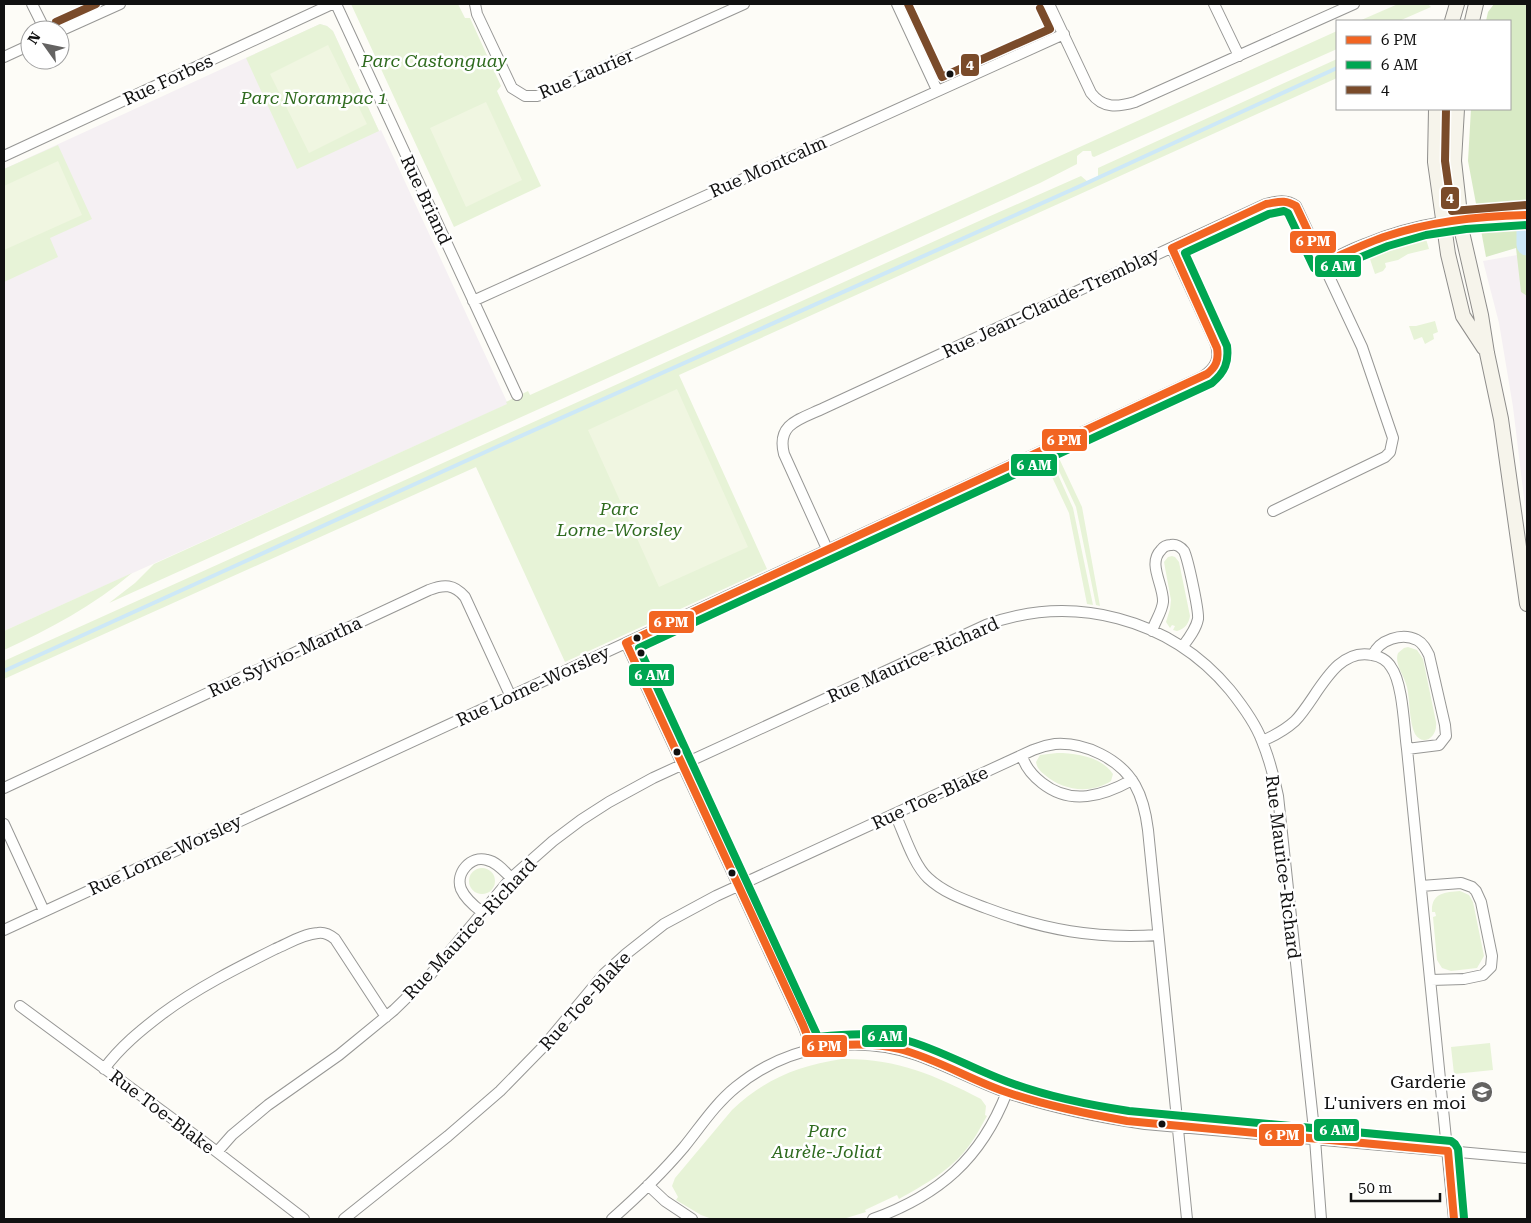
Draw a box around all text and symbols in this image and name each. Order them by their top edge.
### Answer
north arrow [20,20,70,70]
legend [1336,20,1511,110]
text: N [24,29,44,47]
text: 6 PM [1381,31,1417,49]
street label: Rue Laurier [535,44,636,103]
street label: Rue Forbes [120,50,216,109]
park label: Parc Castonguay [360,50,508,71]
line badge: 4 [960,53,980,77]
text: 4 [966,56,974,72]
text: 6 AM [1381,56,1418,74]
unlabelled marker [945,69,955,79]
text: 4 [1381,81,1390,99]
park label: Parc Norampac 1 [239,87,388,108]
street label: Rue Montcalm [706,131,830,202]
street label: Rue Briand [397,152,456,248]
line badge: 4 [1440,186,1460,210]
text: 4 [1446,189,1454,205]
line badge: 6 PM [1289,230,1337,254]
text: 6 PM [1296,233,1331,249]
street label: Rue Jean-Claude-Tremblay [939,243,1163,362]
line badge: 6 AM [1314,254,1362,278]
text: 6 AM [1320,258,1356,274]
line badge: 6 PM [1041,428,1088,452]
text: 6 PM [1047,432,1082,448]
line badge: 6 AM [1010,453,1058,477]
text: 6 AM [1016,457,1052,473]
park label: Parc Lorne-Worsley [555,498,682,540]
line badge: 6 PM [648,610,695,634]
street label: Rue Sylvio-Mantha [205,612,365,701]
street label: Rue Maurice-Richard [824,612,1002,707]
text: 6 PM [654,614,689,630]
unlabelled marker [632,633,642,643]
street label: Rue Lorne-Worsley [453,641,613,730]
unlabelled marker [636,648,646,658]
line badge: 6 AM [628,663,675,687]
text: 6 AM [634,667,670,683]
unlabelled marker [672,747,682,757]
street label: Rue Toe-Blake [868,761,991,834]
street label: Rue Maurice-Richard [1262,774,1305,961]
street label: Rue Lorne-Worsley [85,810,245,899]
street label: Rue Maurice-Richard [399,853,541,1004]
unlabelled marker [727,868,737,878]
street label: Rue Toe-Blake [535,947,635,1054]
line badge: 6 AM [861,1024,908,1048]
text: 6 AM [867,1028,903,1044]
line badge: 6 PM [801,1034,848,1058]
text: 6 PM [807,1038,842,1054]
street label: Rue Toe-Blake [106,1065,219,1158]
place label: Garderie L'univers en moi [1324,1071,1466,1113]
school or university icon: Garderie L'univers en moi [1470,1080,1494,1104]
line badge: 6 AM [1313,1118,1360,1142]
unlabelled marker [1157,1119,1167,1129]
park label: Parc Aurèle-Joliat [771,1120,882,1162]
text: 6 AM [1319,1122,1355,1138]
line badge: 6 PM [1258,1123,1305,1147]
text: 6 PM [1265,1127,1300,1143]
scale bar [1351,1170,1440,1202]
text: 50 m [1358,1179,1393,1197]

